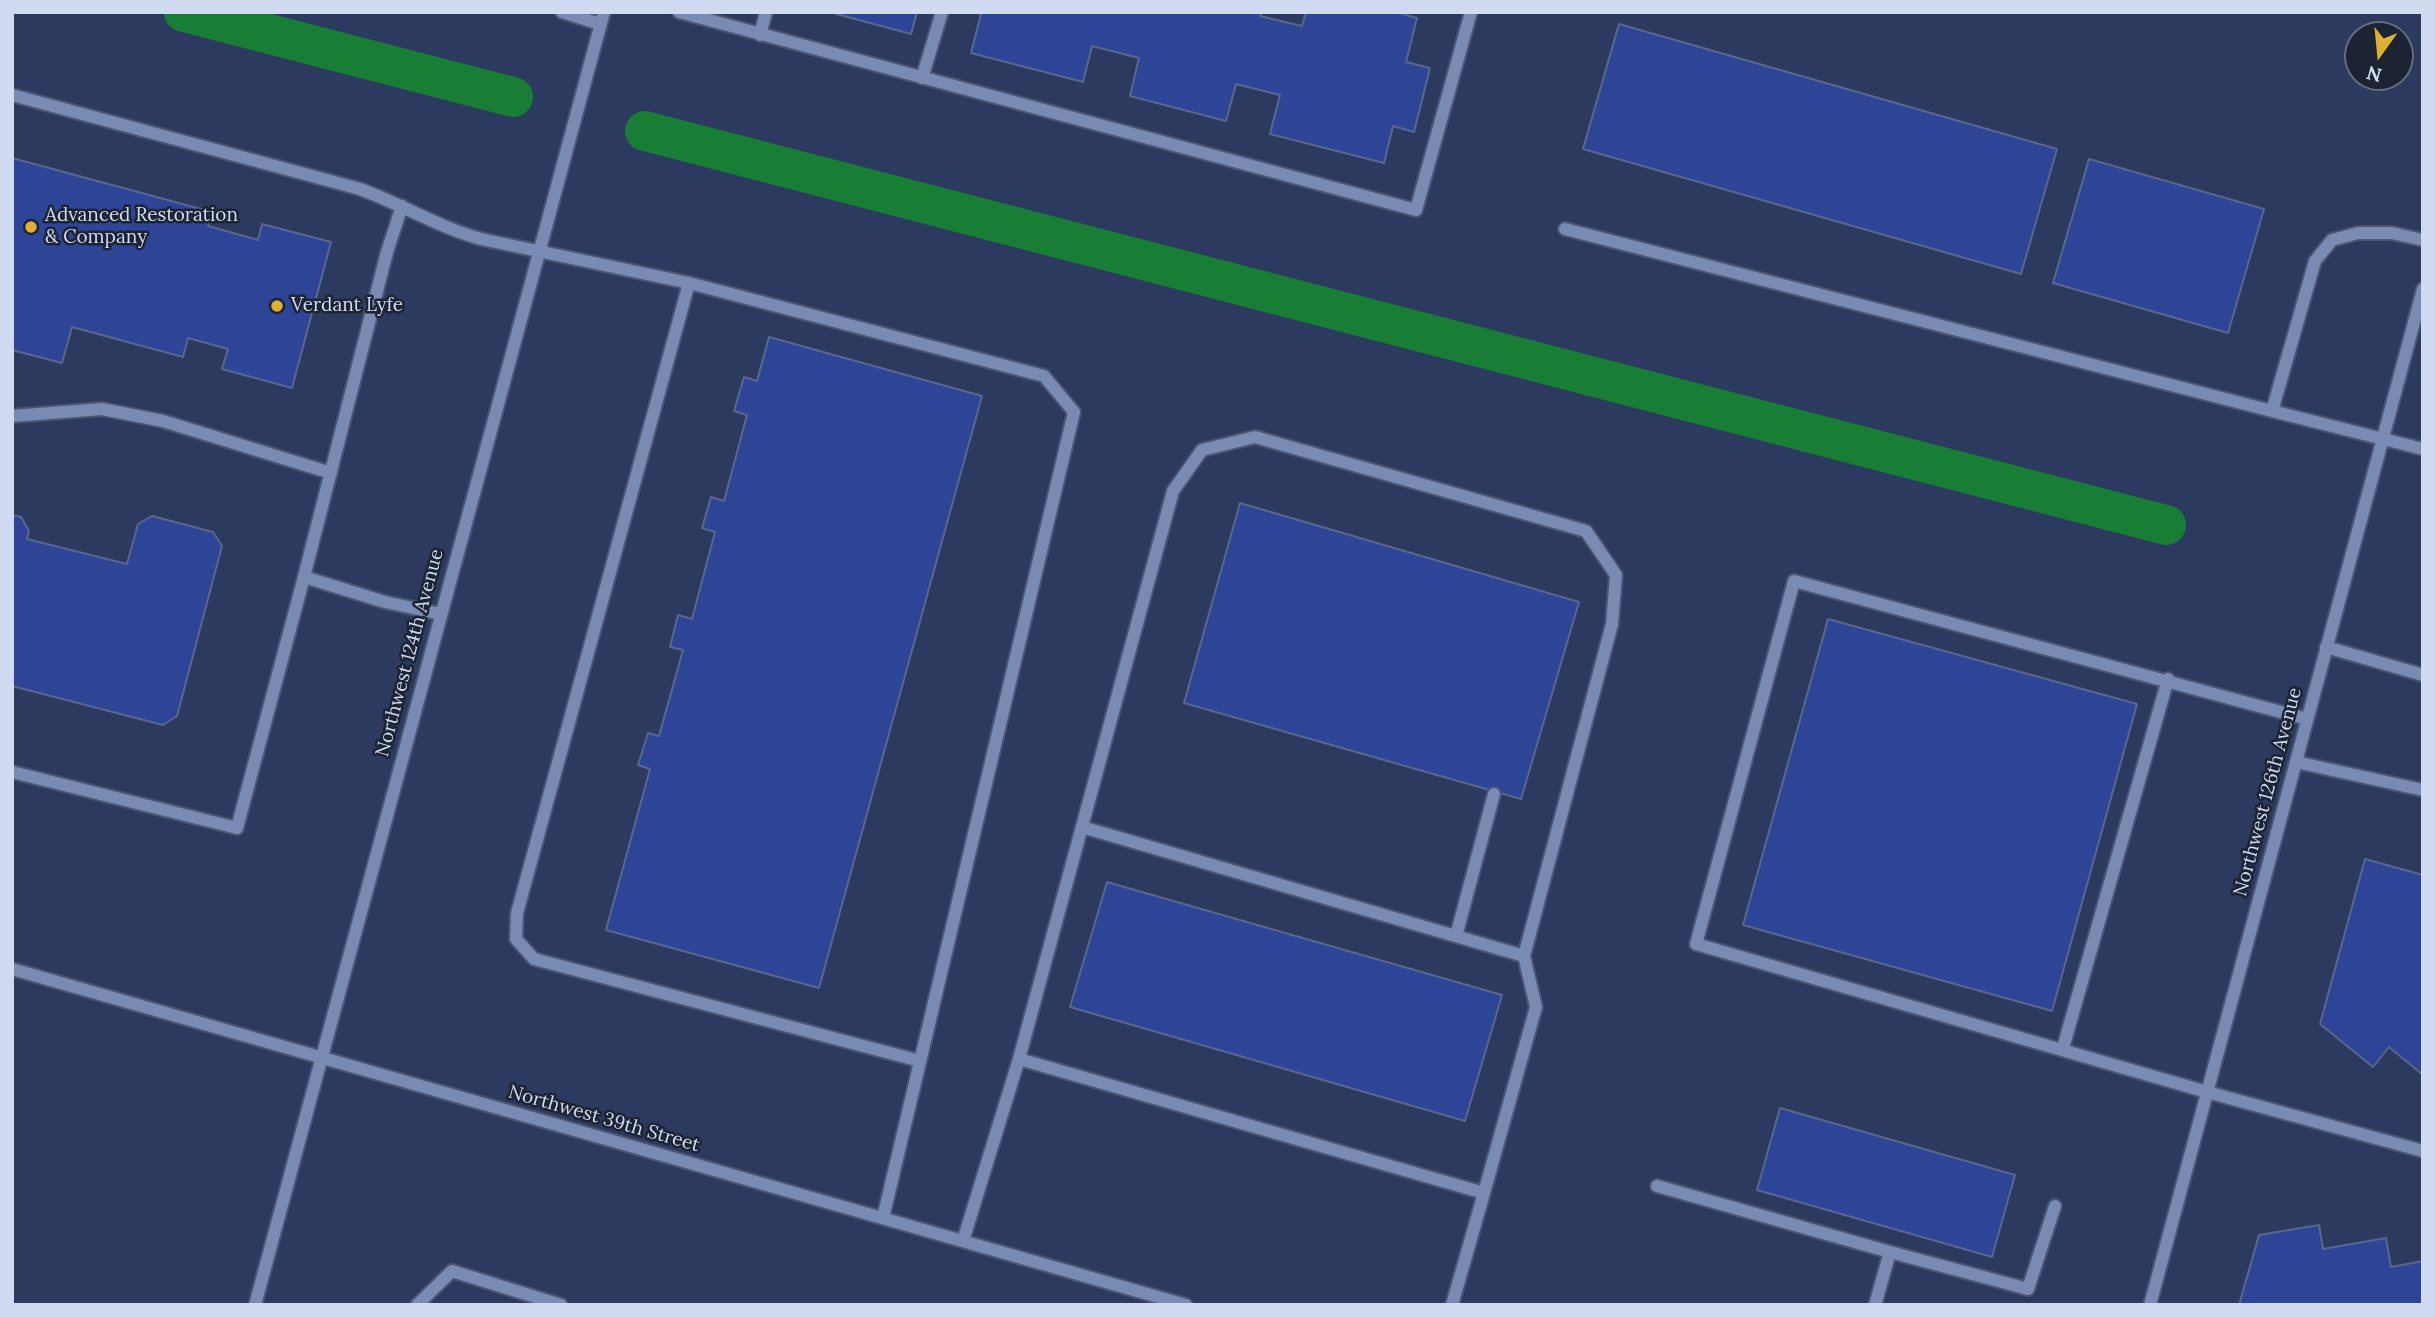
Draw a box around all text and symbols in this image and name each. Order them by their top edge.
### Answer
north arrow [2344,21,2414,91]
text: N [2364,61,2384,88]
place label: Advanced Restoration & Company [45,205,238,249]
marker: Advanced Restoration & Company [23,219,39,235]
place label: Verdant Lyfe [291,295,403,317]
marker: Verdant Lyfe [269,298,285,314]
street label: Northwest 124th Avenue [371,547,449,759]
street label: Northwest 126th Avenue [2229,685,2307,899]
street label: Northwest 39th Street [506,1081,702,1157]

